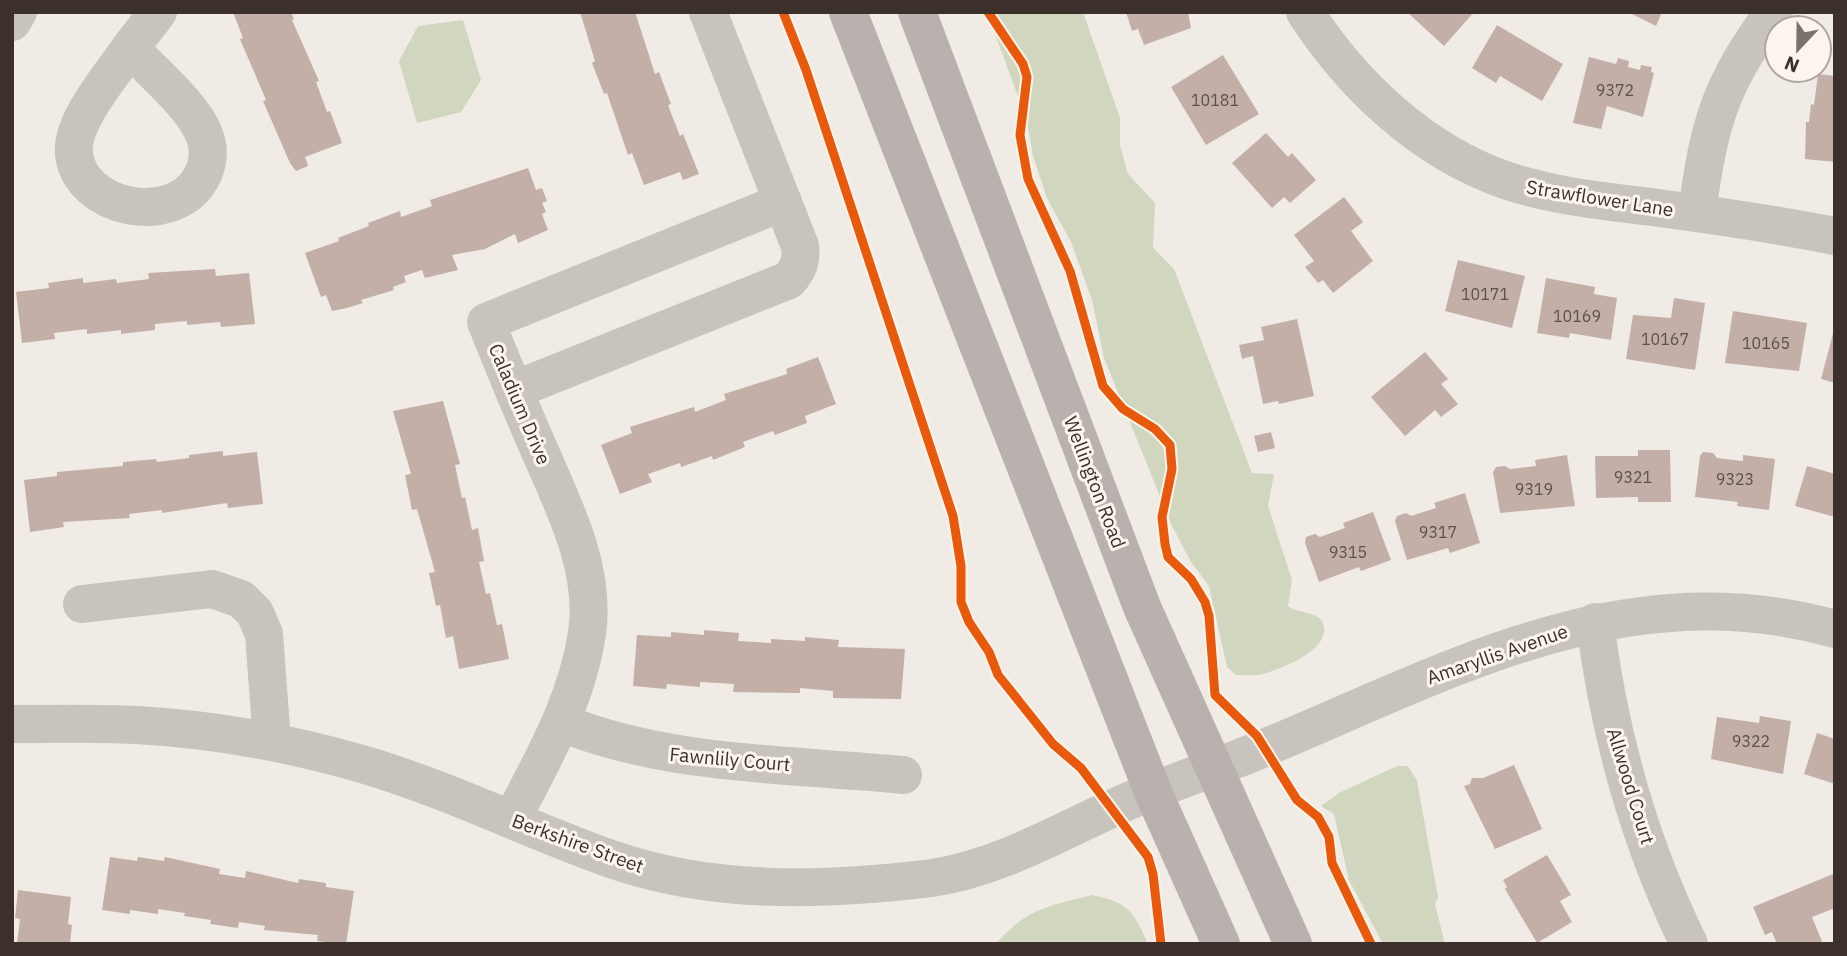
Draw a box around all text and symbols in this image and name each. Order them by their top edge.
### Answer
north arrow [1763,14,1833,84]
text: N [1781,51,1803,78]
house number: 9372 [1596,80,1634,100]
house number: 10181 [1191,90,1239,110]
street label: Strawflower Lane [1525,175,1675,221]
house number: 10171 [1461,284,1509,304]
house number: 10169 [1553,306,1601,326]
house number: 10167 [1641,329,1689,349]
house number: 10165 [1742,333,1790,353]
street label: Caladium Drive [484,340,556,468]
street label: Wellington Road [1059,413,1131,551]
house number: 9321 [1614,467,1652,487]
house number: 9323 [1716,469,1754,489]
house number: 9319 [1515,479,1553,499]
house number: 9317 [1419,522,1457,542]
house number: 9315 [1329,542,1367,562]
street label: Amaryllis Avenue [1423,619,1571,689]
street label: Allwood Court [1602,725,1660,847]
house number: 9322 [1732,731,1770,751]
street label: Fawnlily Court [669,742,791,776]
street label: Berkshire Street [509,808,647,878]

